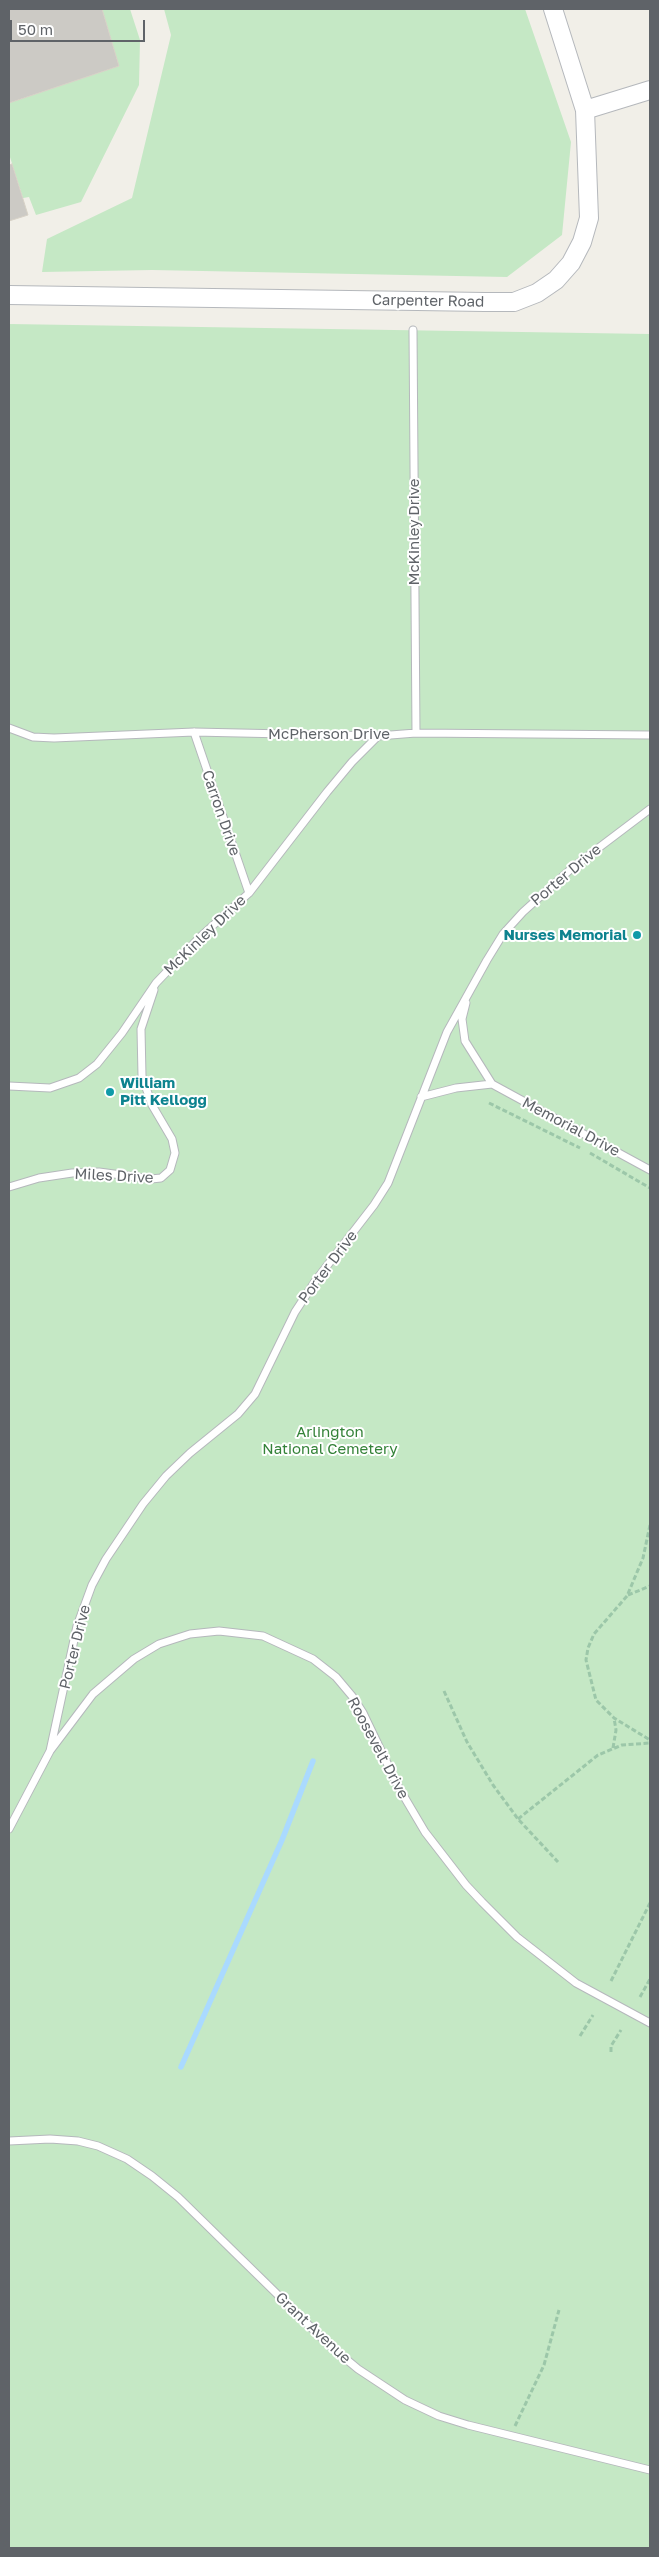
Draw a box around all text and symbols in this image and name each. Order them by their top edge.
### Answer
scale bar [12,10,148,42]
text: 50 m [18,20,53,38]
street label: Carpenter Road [372,291,484,311]
street label: McKinley Drive [405,478,423,586]
street label: McPherson Drive [268,725,390,743]
street label: Carron Drive [198,768,244,858]
street label: Porter Drive [527,840,605,910]
street label: McKinley Drive [160,891,250,979]
place label: Nurses Memorial [503,926,627,944]
marker: Nurses Memorial [631,929,643,941]
place label: William Pitt Kellogg [120,1074,207,1109]
marker: William Pitt Kellogg [104,1086,116,1098]
street label: Memorial Drive [519,1094,623,1160]
street label: Miles Drive [74,1165,154,1187]
street label: Porter Drive [295,1227,361,1307]
park label: Arlington National Cemetery [262,1423,398,1458]
street label: Porter Drive [56,1603,94,1691]
street label: Roosevelt Drive [344,1694,412,1802]
street label: Grant Avenue [272,2289,354,2367]

